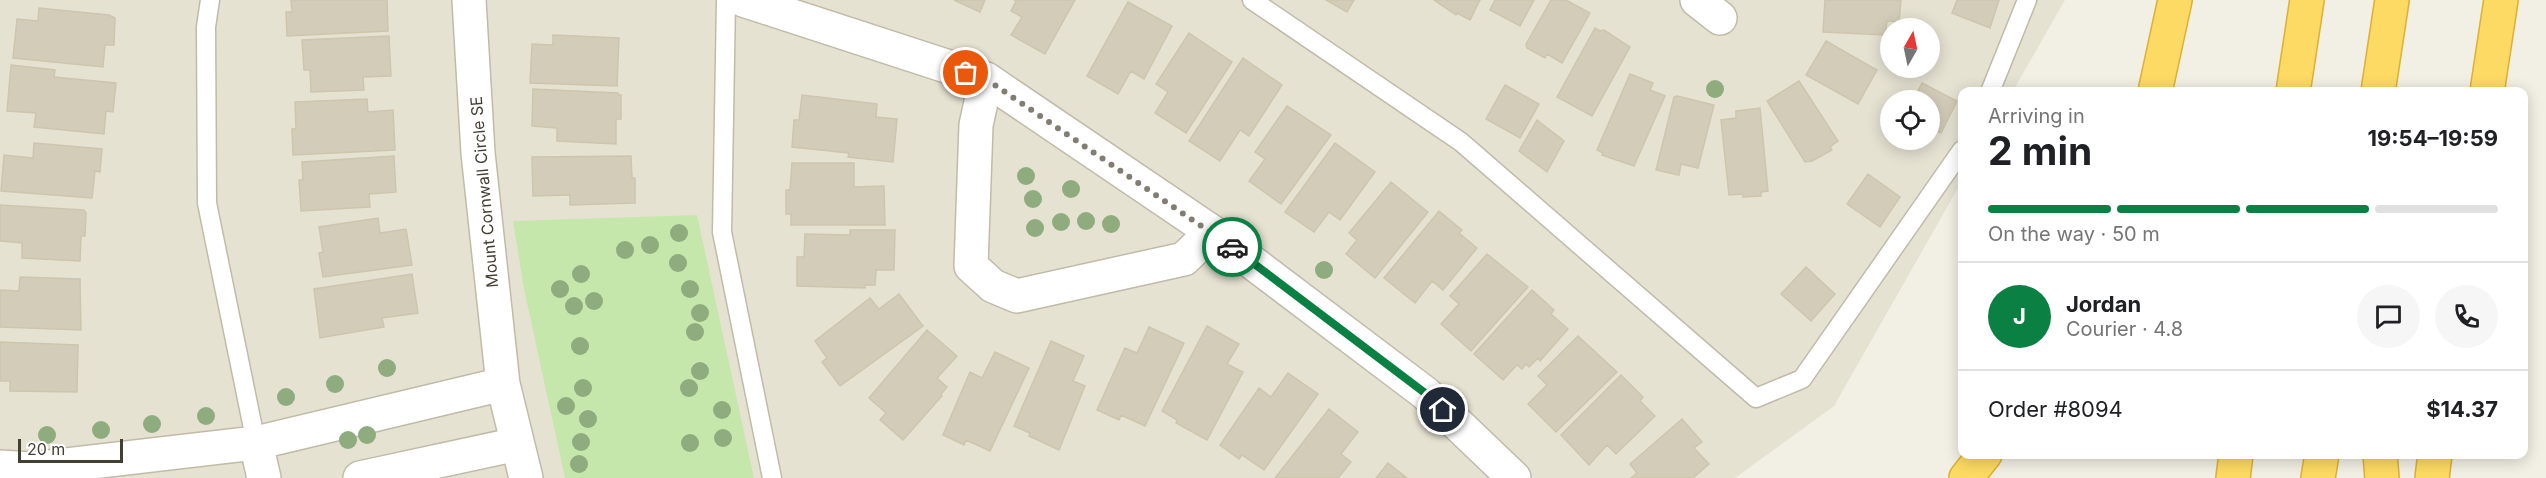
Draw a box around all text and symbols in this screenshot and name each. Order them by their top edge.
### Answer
north arrow [1880,18,1940,78]
map controls [1880,18,1940,150]
pin [940,47,991,98]
icon: bag [949,56,982,89]
button: locate [1880,90,1940,150]
street label: Mount Cornwall Circle SE [466,95,502,289]
text: Arriving in [1988,104,2085,128]
text: 19:54–19:59 [2367,125,2498,151]
text: 2 min [1988,127,2092,174]
courier [1202,217,1262,277]
text: On the way · 50 m [1988,222,2160,246]
icon: car [1216,231,1249,264]
button: chat [2357,285,2420,348]
button: phone [2435,285,2498,348]
text: Jordan [2066,291,2141,317]
text: J [2013,303,2026,329]
text: Courier · 4.8 [2066,317,2183,341]
pin [1417,384,1468,435]
icon: home [1426,393,1459,426]
text: Order #8094 [1988,396,2123,422]
text: $14.37 [2426,396,2498,422]
scale bar [18,436,123,464]
text: 20 m [27,439,65,459]

